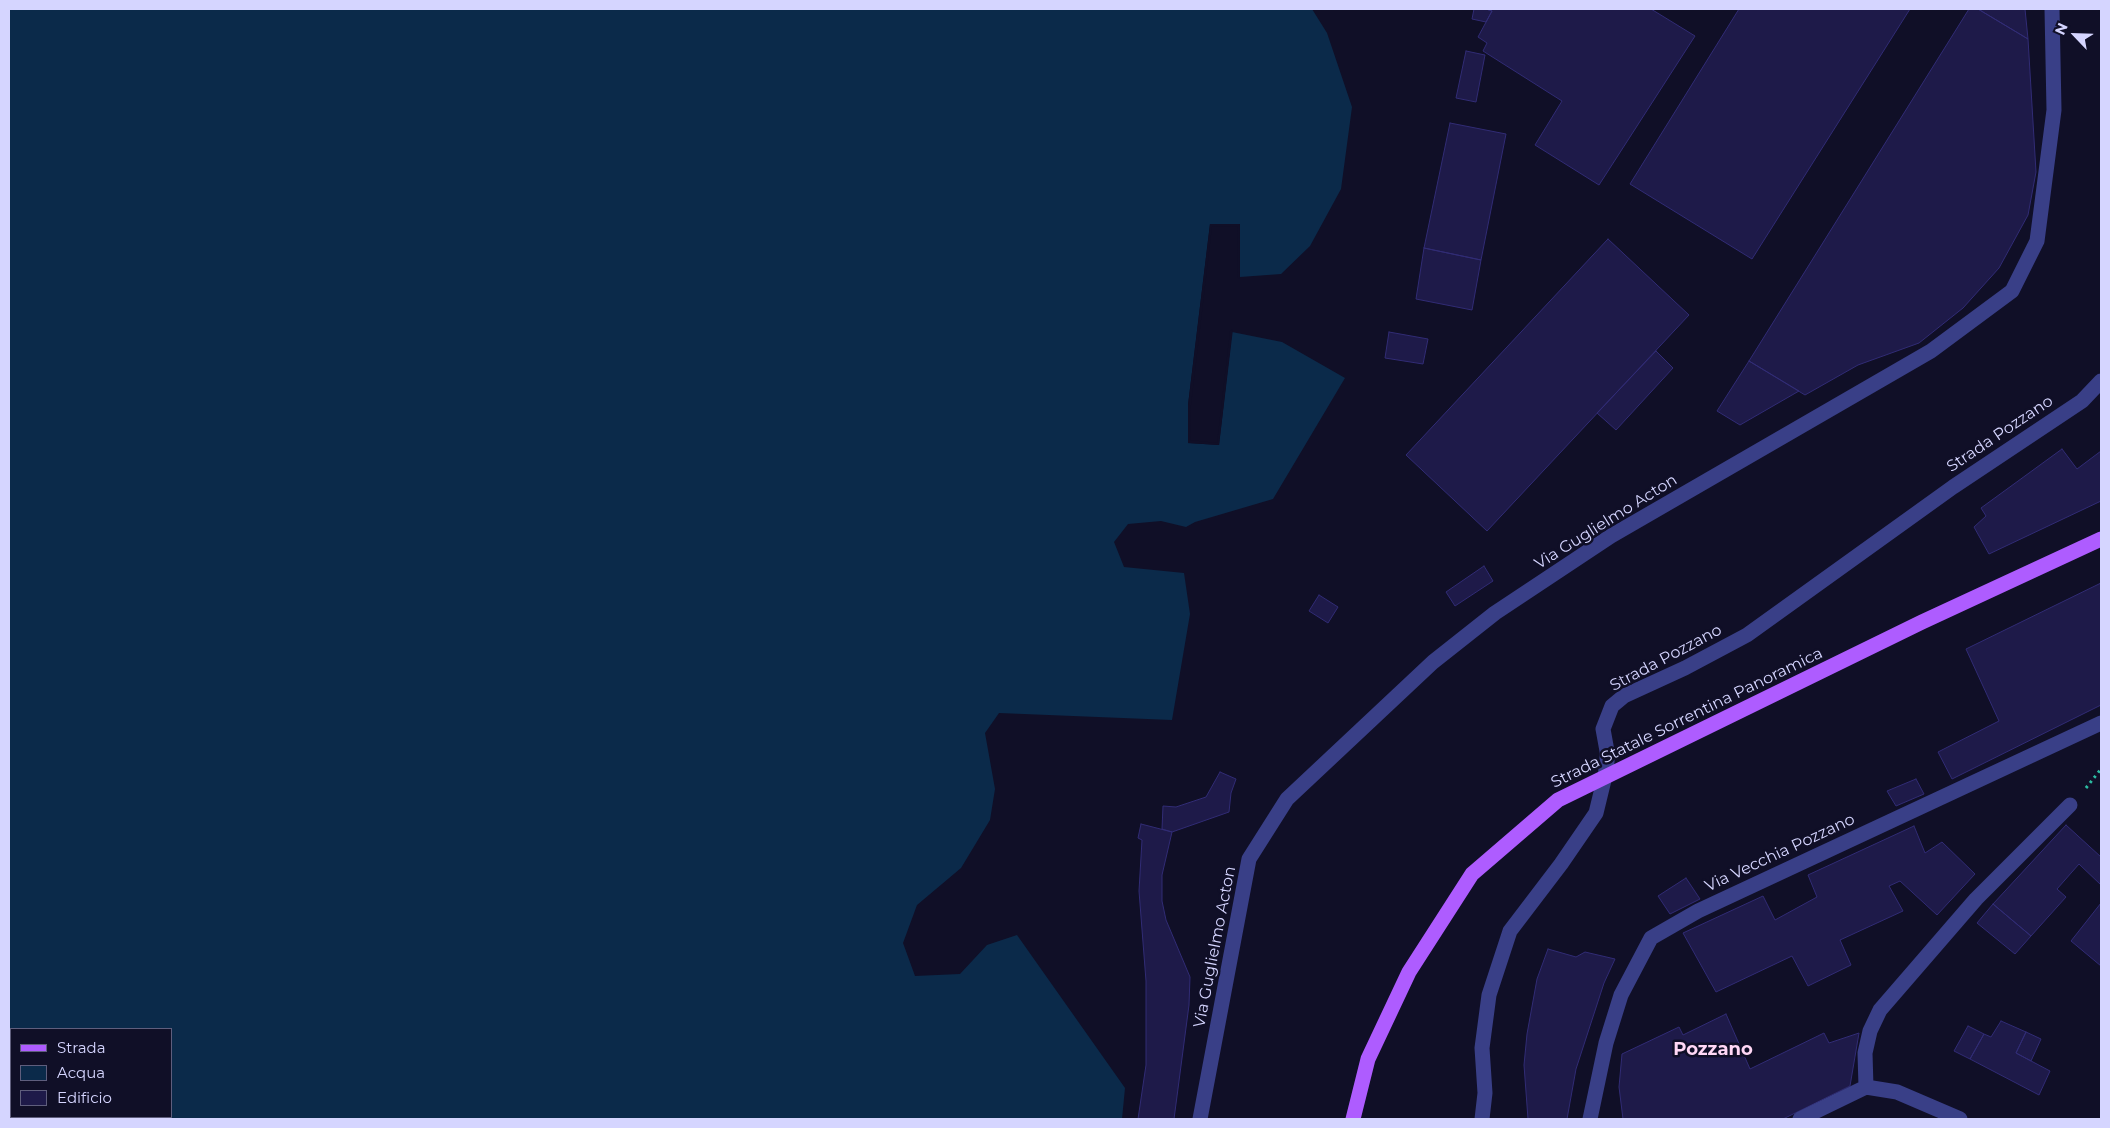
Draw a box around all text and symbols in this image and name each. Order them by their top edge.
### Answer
north arrow [2050,10,2100,60]
text: N [2051,20,2072,38]
street label: Strada Pozzano [1943,391,2057,477]
street label: Via Guglielmo Acton [1531,470,1681,574]
street label: Strada Pozzano [1607,620,1725,696]
street label: Strada Statale Sorrentina Panoramica [1548,644,1826,792]
street label: Via Vecchia Pozzano [1702,810,1858,896]
street label: Via Guglielmo Acton [1190,865,1240,1029]
legend [10,1028,172,1118]
text: Strada [57,1038,106,1057]
district label: Pozzano [1673,1039,1753,1061]
text: Acqua [57,1063,105,1082]
text: Edificio [57,1088,112,1107]

